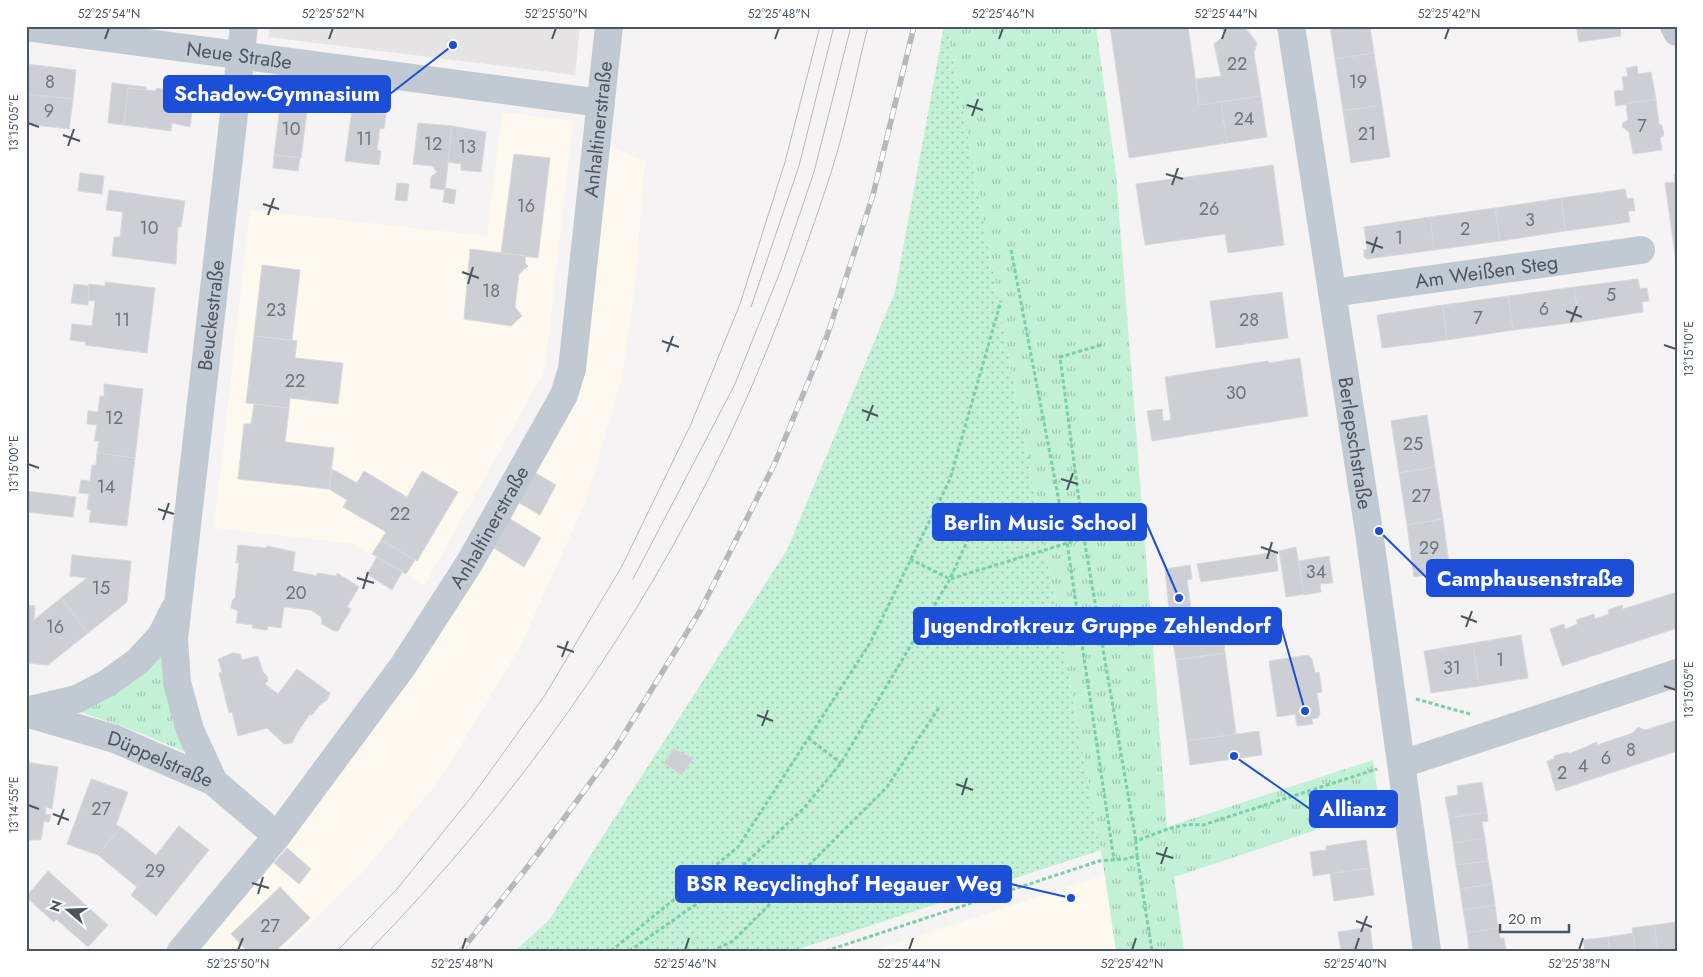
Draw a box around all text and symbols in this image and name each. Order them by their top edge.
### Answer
text: 52°25'54"N [78,5,140,23]
text: 52°25'52"N [302,5,364,23]
text: 52°25'50"N [525,5,587,23]
text: 52°25'48"N [748,5,810,23]
text: 52°25'46"N [972,5,1034,23]
text: 52°25'44"N [1195,5,1257,23]
text: 52°25'42"N [1418,5,1480,23]
street label: Neue Straße [184,34,294,77]
house number: 22 [1227,51,1247,77]
street label: Anhaltinerstraße [576,60,620,199]
house number: 8 [45,69,55,95]
house number: 19 [1349,69,1367,95]
callout: Schadow-Gymnasium [164,76,390,112]
text: Schadow-Gymnasium [174,79,380,109]
text: 13°15'05"E [5,94,23,152]
house number: 9 [44,98,54,124]
house number: 24 [1234,106,1254,132]
house number: 7 [1637,113,1647,139]
house number: 10 [282,116,301,142]
house number: 21 [1358,121,1376,147]
house number: 11 [356,126,372,152]
house number: 12 [424,131,442,157]
house number: 13 [458,134,476,160]
house number: 16 [517,193,535,219]
house number: 26 [1199,196,1219,222]
house number: 3 [1525,207,1535,233]
house number: 10 [140,215,159,241]
house number: 2 [1460,216,1470,242]
house number: 1 [1395,225,1403,251]
street label: Am Weißen Steg [1413,247,1560,296]
street label: Beuckestraße [190,258,232,372]
house number: 18 [482,278,500,304]
house number: 5 [1606,282,1616,308]
house number: 6 [1539,296,1549,322]
house number: 23 [266,297,286,323]
house number: 7 [1473,305,1483,331]
house number: 11 [114,307,130,333]
house number: 28 [1239,307,1259,333]
text: 13°15'10"E [1680,321,1698,377]
house number: 22 [285,368,305,394]
street label: Berlepschstraße [1331,375,1380,511]
house number: 30 [1226,380,1247,406]
house number: 12 [105,405,123,431]
house number: 25 [1403,431,1423,457]
text: 13°15'00"E [5,435,23,493]
street label: Anhaltinerstraße [442,460,536,594]
house number: 14 [97,474,115,500]
house number: 27 [1411,483,1431,509]
house number: 22 [390,501,410,527]
callout: Berlin Music School [933,504,1146,540]
text: Berlin Music School [943,508,1137,538]
house number: 29 [1419,535,1439,561]
house number: 34 [1306,559,1326,585]
callout: Camphausenstraße [1427,560,1633,596]
text: Camphausenstraße [1437,564,1623,594]
house number: 15 [92,575,110,601]
house number: 20 [285,580,307,606]
callout: Jugendrotkreuz Gruppe Zehlendorf [914,608,1281,644]
text: Jugendrotkreuz Gruppe Zehlendorf [919,611,1272,641]
house number: 16 [46,614,64,640]
house number: 1 [1496,647,1504,673]
house number: 31 [1443,655,1461,681]
text: 13°15'05"E [1680,661,1698,719]
street label: Düppelstraße [104,723,218,794]
house number: 8 [1626,737,1636,763]
house number: 6 [1601,745,1611,771]
house number: 4 [1578,753,1588,779]
house number: 2 [1557,760,1567,786]
text: 13°14'55"E [5,777,23,833]
callout: Allianz [1310,791,1397,827]
text: Allianz [1319,794,1386,824]
house number: 27 [91,796,111,822]
house number: 29 [145,858,165,884]
callout: BSR Recyclinghof Hegauer Weg [676,866,1011,902]
text: BSR Recyclinghof Hegauer Weg [686,869,1002,899]
north arrow [42,884,92,934]
text: N [44,897,67,914]
scale bar [1500,902,1569,934]
text: 20 m [1508,908,1542,930]
house number: 27 [260,913,280,939]
text: 52°25'50"N [207,955,269,973]
text: 52°25'48"N [431,955,493,973]
text: 52°25'46"N [654,955,716,973]
text: 52°25'44"N [878,955,940,973]
text: 52°25'42"N [1101,955,1163,973]
text: 52°25'40"N [1323,955,1387,973]
text: 52°25'38"N [1548,955,1610,973]

